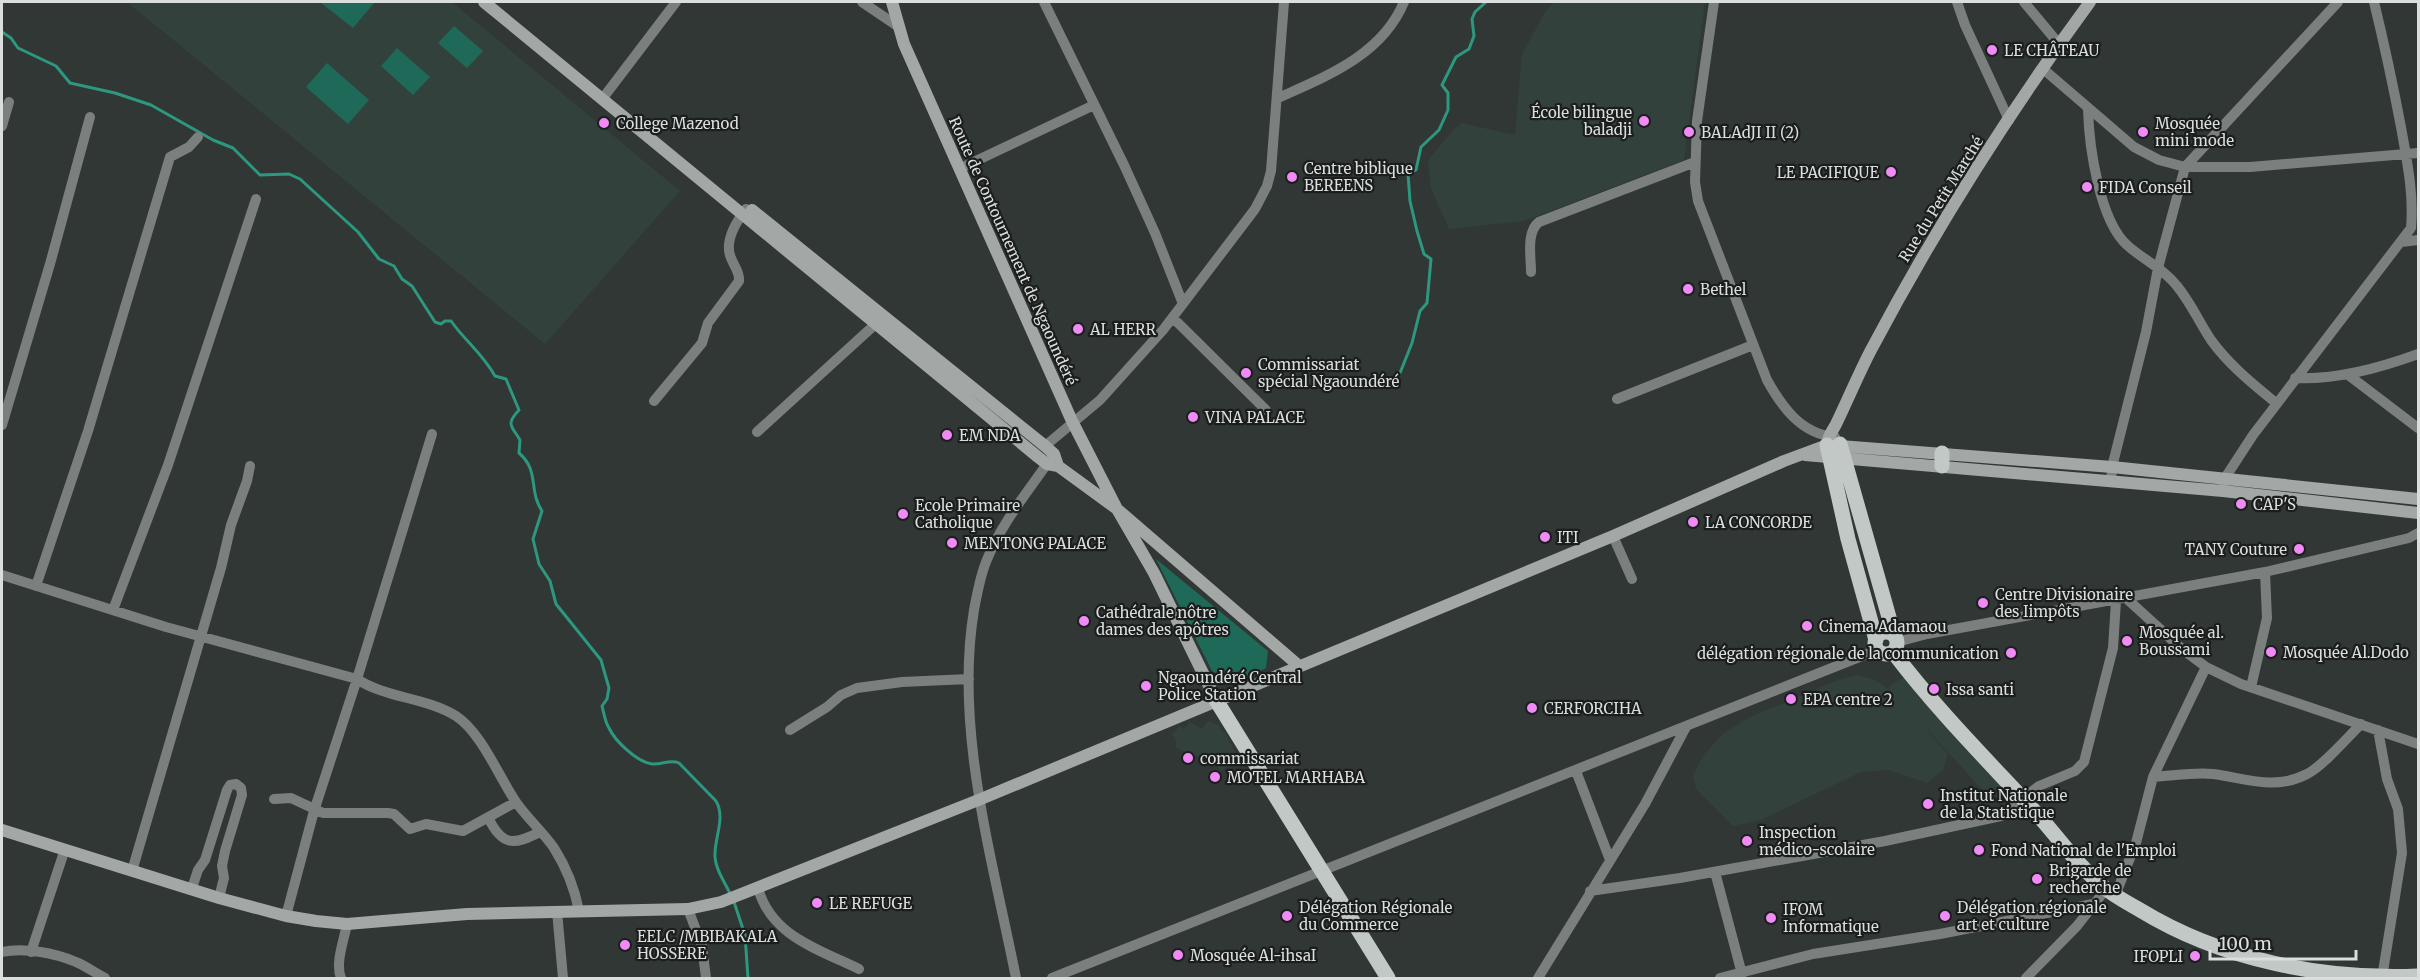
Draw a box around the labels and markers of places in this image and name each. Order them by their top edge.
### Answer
place label: LE CHÂTEAU [2004,40,2099,60]
marker: LE CHÂTEAU [1985,43,1999,57]
place label: École bilingue baladji [1531,102,1632,139]
place label: College Mazenod [616,114,739,133]
marker: École bilingue baladji [1637,114,1651,128]
place label: Mosquée mini mode [2155,114,2234,150]
marker: College Mazenod [597,116,611,130]
place label: BALAdJI II (2) [1701,123,1799,142]
marker: BALAdJI II (2) [1682,125,1696,139]
marker: Mosquée mini mode [2136,125,2150,139]
place label: Centre biblique BEREENS [1304,159,1413,195]
place label: LE PACIFIQUE [1777,163,1879,182]
marker: LE PACIFIQUE [1884,165,1898,179]
marker: Centre biblique BEREENS [1285,170,1299,184]
place label: FIDA Conseil [2099,178,2192,197]
marker: FIDA Conseil [2080,180,2094,194]
place label: Bethel [1700,280,1747,299]
marker: Bethel [1681,282,1695,296]
place label: AL HERR [1089,320,1157,339]
marker: AL HERR [1071,322,1085,336]
place label: Commissariat spécial Ngaoundéré [1258,355,1400,391]
marker: Commissariat spécial Ngaoundéré [1239,366,1253,380]
place label: VINA PALACE [1204,408,1305,427]
marker: VINA PALACE [1186,410,1200,424]
place label: EM NDA [959,426,1021,445]
marker: EM NDA [940,428,954,442]
place label: CAP'S [2253,495,2296,514]
place label: Ecole Primaire Catholique [915,496,1020,532]
marker: CAP'S [2234,497,2248,511]
marker: Ecole Primaire Catholique [896,507,910,521]
place label: LA CONCORDE [1705,513,1812,532]
marker: LA CONCORDE [1686,515,1700,529]
place label: ITI [1557,528,1579,547]
marker: ITI [1538,530,1552,544]
place label: MENTONG PALACE [964,534,1106,553]
marker: MENTONG PALACE [945,536,959,550]
place label: TANY Couture [2184,540,2287,559]
marker: TANY Couture [2292,542,2306,556]
place label: Centre Divisionaire des Iimpôts [1995,585,2133,621]
marker: Centre Divisionaire des Iimpôts [1976,596,1990,610]
place label: Cathédrale nôtre dames des apôtres [1096,603,1229,639]
marker: Cathédrale nôtre dames des apôtres [1077,614,1091,628]
place label: Cinema Adamaou [1819,617,1947,636]
marker: Cinema Adamaou [1800,619,1814,633]
place label: Mosquée al. Boussami [2139,623,2224,659]
marker: Mosquée al. Boussami [2120,634,2134,648]
place label: Mosquée Al.Dodo [2283,643,2409,662]
place label: délégation régionale de la communication [1697,644,1999,663]
marker: Mosquée Al.Dodo [2264,645,2278,659]
marker: délégation régionale de la communication [2004,646,2018,660]
place label: Ngaoundéré Central Police Station [1158,668,1302,704]
marker: Ngaoundéré Central Police Station [1139,679,1153,693]
place label: Issa santi [1946,680,2014,699]
marker: Issa santi [1927,682,1941,696]
place label: EPA centre 2 [1803,690,1893,709]
marker: EPA centre 2 [1784,692,1798,706]
place label: CERFORCIHA [1544,699,1642,718]
marker: CERFORCIHA [1525,701,1539,715]
place label: commissariat [1200,749,1299,768]
marker: commissariat [1181,751,1195,765]
place label: MOTEL MARHABA [1227,768,1365,787]
marker: MOTEL MARHABA [1208,770,1222,784]
place label: Institut Nationale de la Statistique [1940,786,2067,822]
marker: Institut Nationale de la Statistique [1921,797,1935,811]
place label: Inspection médico-scolaire [1759,823,1875,859]
marker: Inspection médico-scolaire [1740,834,1754,848]
place label: Fond National de l'Emploi [1991,841,2176,860]
marker: Fond National de l'Emploi [1972,843,1986,857]
place label: Brigarde de recherche [2049,861,2132,897]
marker: Brigarde de recherche [2030,872,2044,886]
place label: LE REFUGE [829,894,912,913]
marker: LE REFUGE [810,896,824,910]
place label: Délégation Régionale du Commerce [1299,898,1453,934]
place label: Délégation régionale art et culture [1957,898,2107,934]
place label: IFOM Informatique [1783,900,1879,936]
marker: Délégation Régionale du Commerce [1280,909,1294,923]
marker: Délégation régionale art et culture [1938,909,1952,923]
marker: IFOM Informatique [1764,911,1778,925]
place label: EELC /MBIBAKALA HOSSERE [637,927,778,963]
marker: EELC /MBIBAKALA HOSSERE [618,938,632,952]
place label: Mosquée Al-ihsaI [1190,946,1316,965]
place label: IFOPLI [2134,947,2183,966]
marker: Mosquée Al-ihsaI [1171,948,1185,962]
marker: IFOPLI [2188,949,2202,963]

